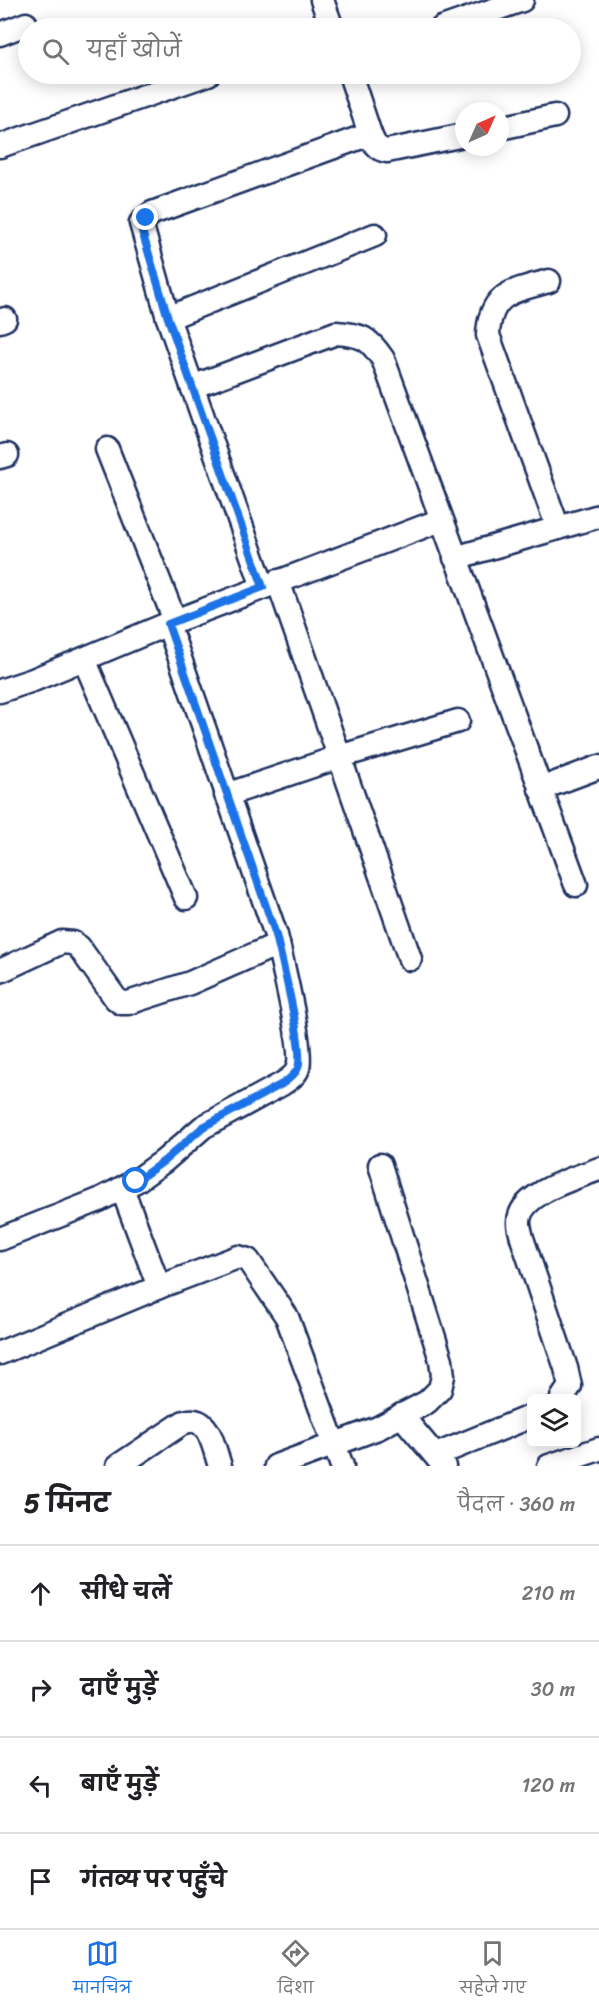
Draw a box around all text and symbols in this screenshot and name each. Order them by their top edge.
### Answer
search box [18,18,581,84]
text: यहाँ खोजें [87,30,182,69]
icon: search [39,35,72,68]
north arrow [455,102,509,156]
route end [132,204,158,230]
route start [122,1167,148,1193]
map controls [527,1394,581,1448]
button: layers [527,1394,581,1448]
text: 5 मिनट [24,1480,110,1526]
text: पैदल · 360 m [457,1487,575,1522]
text: सीधे चलें [81,1572,171,1611]
text: 210 m [522,1576,575,1611]
icon: ahead [24,1577,57,1610]
text: दाएँ मुड़ें [81,1668,158,1707]
text: 30 m [531,1672,575,1707]
icon: right [24,1673,57,1706]
text: बाएँ मुड़ें [81,1764,158,1803]
text: 120 m [522,1768,575,1803]
icon: left [24,1769,57,1802]
text: गंतव्य पर पहुँचे [81,1860,226,1899]
icon: arrive [24,1865,57,1898]
tab: मानचित्र [73,1937,132,2005]
tab: दिशा [277,1937,314,2005]
tab: सहेजे गए [460,1937,526,2005]

